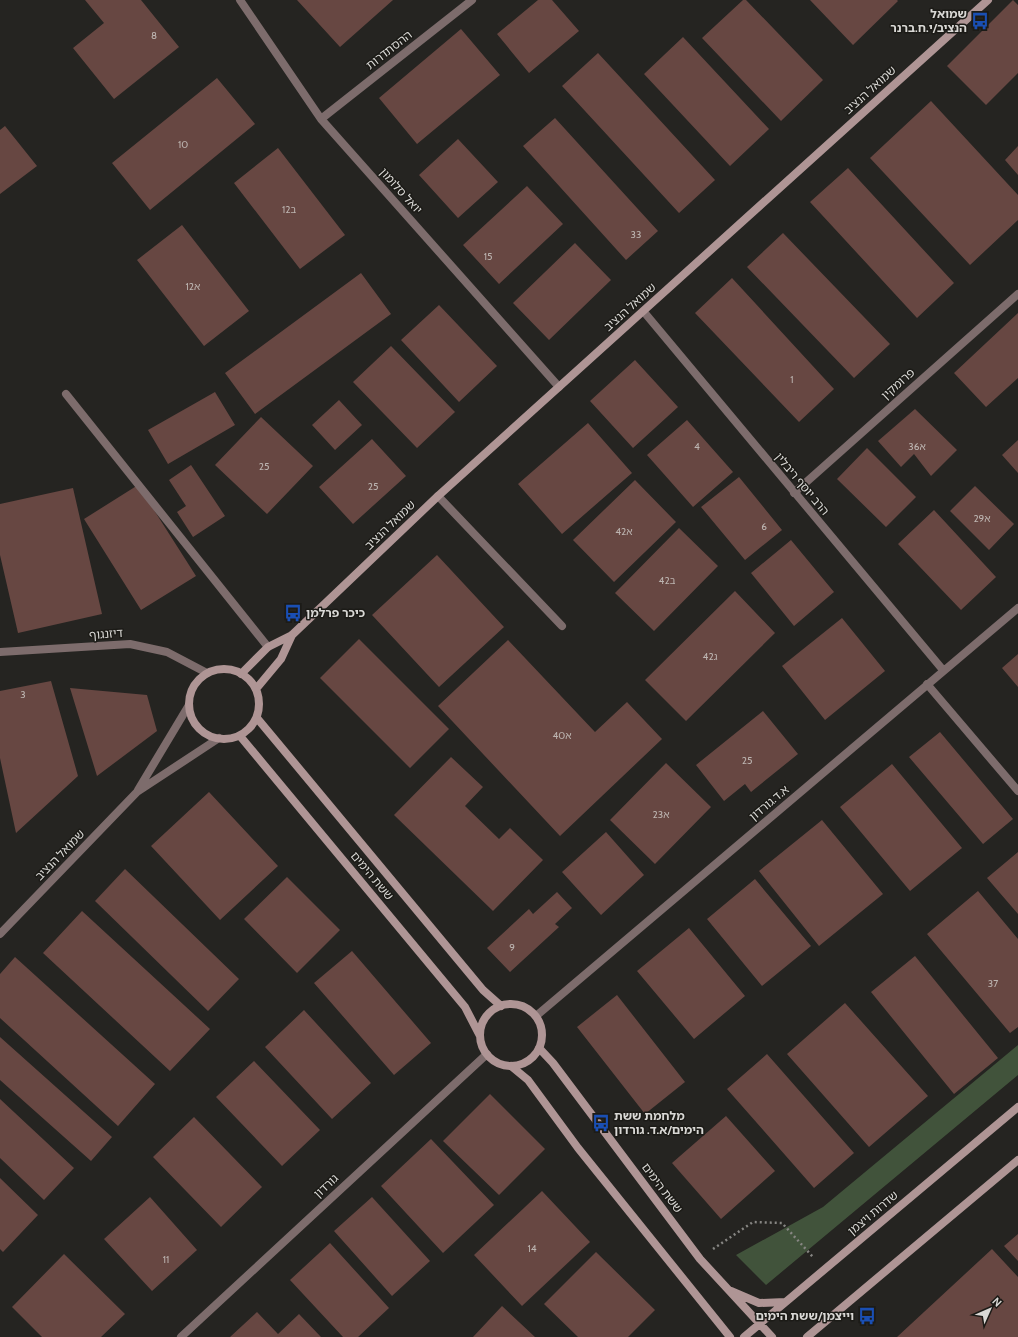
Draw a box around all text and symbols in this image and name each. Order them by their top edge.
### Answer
place label: שמואל הנציב/י.ח.ברנר [890,6,967,35]
bus stop icon: שמואל הנציב/י.ח.ברנר [970,11,990,31]
street label: ההסתדרות [363,27,415,72]
house number: 8 [151,29,157,42]
street label: שמואל הנציב [841,62,899,117]
house number: 10 [178,138,188,151]
street label: יואל סלומון [377,165,426,217]
house number: 12ב [282,203,296,216]
house number: 33 [631,228,641,241]
house number: 15 [484,250,492,263]
street label: שמואל הנציב [601,279,659,334]
house number: 12א [186,280,200,293]
street label: פרומקין [878,365,918,403]
house number: 1 [790,373,794,386]
house number: 4 [694,440,700,453]
house number: 36א [908,440,926,453]
street label: הרב יוסף ריבלין [772,449,833,518]
house number: 25 [259,460,269,473]
house number: 25 [368,480,378,493]
street label: שמואל הנציב [361,497,418,553]
house number: 29א [973,512,991,525]
house number: 6 [761,520,767,533]
house number: 42א [615,525,633,538]
house number: 42ב [659,574,676,587]
bus stop icon: כיכר פרלמן [283,603,303,623]
place label: כיכר פרלמן [306,605,365,620]
street label: דיזנגוף [88,625,124,642]
house number: 42ג [703,650,718,663]
house number: 3 [20,688,26,701]
house number: 40א [552,729,572,742]
house number: 25 [742,754,752,767]
street label: א.ד.גורדון [746,781,792,824]
house number: 23א [653,808,669,821]
street label: שמואל הנציב [32,826,88,883]
street label: ששת הימים [348,848,397,903]
house number: 9 [509,941,515,954]
house number: 37 [988,977,998,990]
place label: מלחמת ששת הימים/א.ד. גורדון [614,1108,704,1137]
bus stop icon: מלחמת ששת הימים/א.ד. גורדון [591,1113,611,1133]
street label: ששת הימים [639,1160,686,1216]
street label: גורדון [310,1170,341,1201]
street label: שדרות ויצמן [844,1187,901,1238]
house number: 14 [527,1242,537,1255]
house number: 11 [163,1253,169,1266]
north arrow [970,1289,1010,1329]
text: N [989,1294,1005,1310]
bus stop icon: וייצמן/ששת הימים [857,1306,877,1326]
place label: וייצמן/ששת הימים [755,1308,854,1323]

